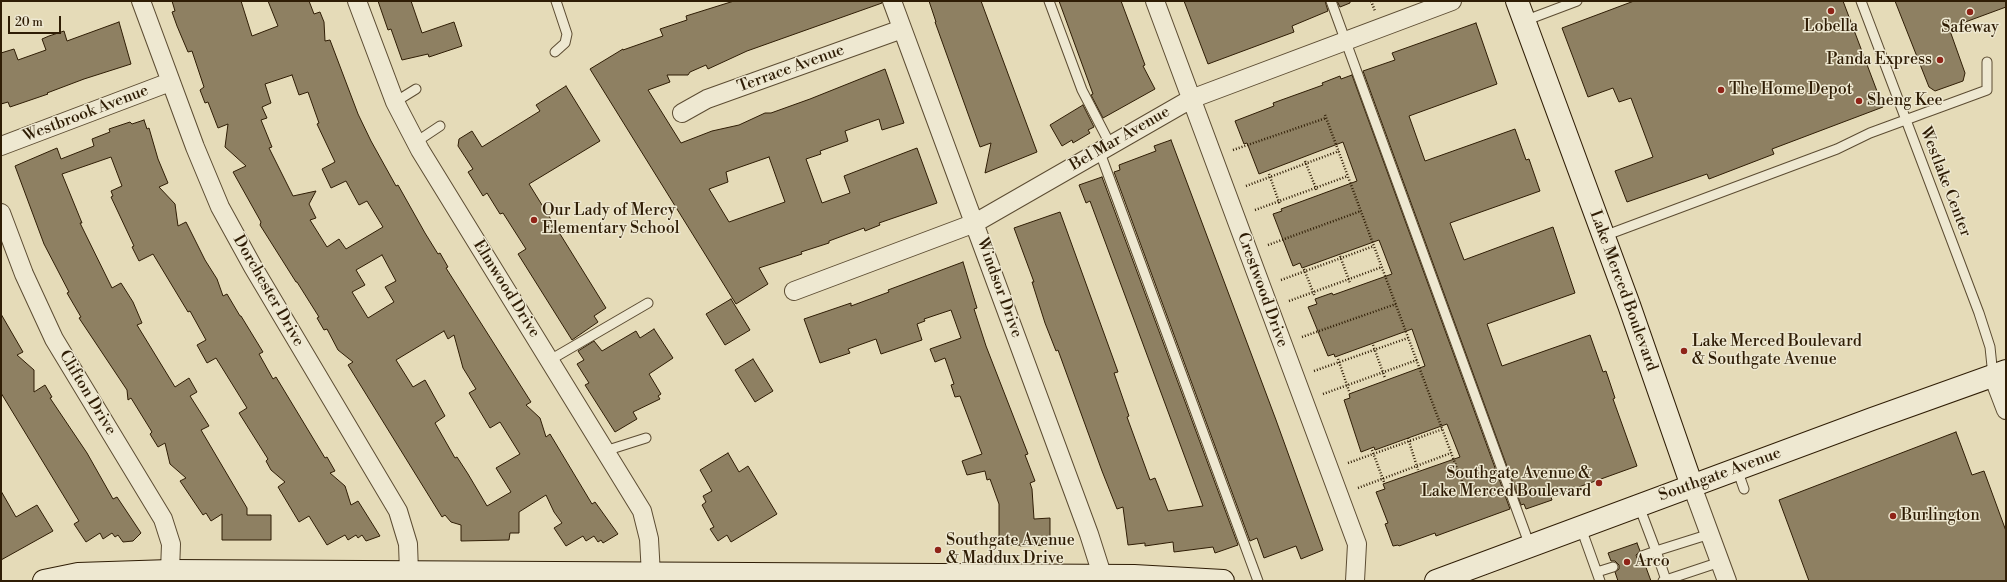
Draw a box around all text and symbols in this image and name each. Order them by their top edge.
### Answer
marker: Lobella [1826,6,1836,16]
marker: Safeway [1965,7,1975,17]
scale bar [10,8,63,34]
text: 20 m [15,15,43,30]
place label: Lobella [1804,17,1858,37]
place label: Safeway [1941,18,1999,38]
street label: Terrace Avenue [735,41,847,97]
place label: Panda Express [1826,50,1932,70]
marker: Panda Express [1935,55,1945,65]
place label: The Home Depot [1729,80,1852,100]
street label: Westbrook Avenue [21,81,151,147]
marker: The Home Depot [1716,85,1726,95]
place label: Sheng Kee [1867,91,1943,111]
marker: Sheng Kee [1854,96,1864,106]
street label: Bel Mar Avenue [1066,103,1174,175]
street label: Westlake Center [1915,124,1975,240]
place label: Our Lady of Mercy Elementary School [542,201,679,239]
street label: Lake Merced Boulevard [1585,208,1661,374]
marker: Our Lady of Mercy Elementary School [529,215,539,225]
street label: Crestwood Drive [1232,230,1292,350]
street label: Dorchester Drive [228,232,308,350]
street label: Windsor Drive [972,235,1026,341]
street label: Elmwood Drive [468,237,544,341]
place label: Lake Merced Boulevard & Southgate Avenue [1692,332,1862,370]
marker: Lake Merced Boulevard & Southgate Avenue [1679,346,1689,356]
street label: Clifton Drive [54,347,120,439]
street label: Southgate Avenue [1656,444,1784,506]
place label: Southgate Avenue & Lake Merced Boulevard [1421,464,1591,502]
marker: Southgate Avenue & Lake Merced Boulevard [1594,478,1604,488]
place label: Burlington [1901,506,1980,526]
marker: Burlington [1888,511,1898,521]
place label: Southgate Avenue & Maddux Drive [946,531,1075,569]
marker: Southgate Avenue & Maddux Drive [933,545,943,555]
place label: Arco [1635,552,1670,572]
marker: Arco [1622,557,1632,567]

